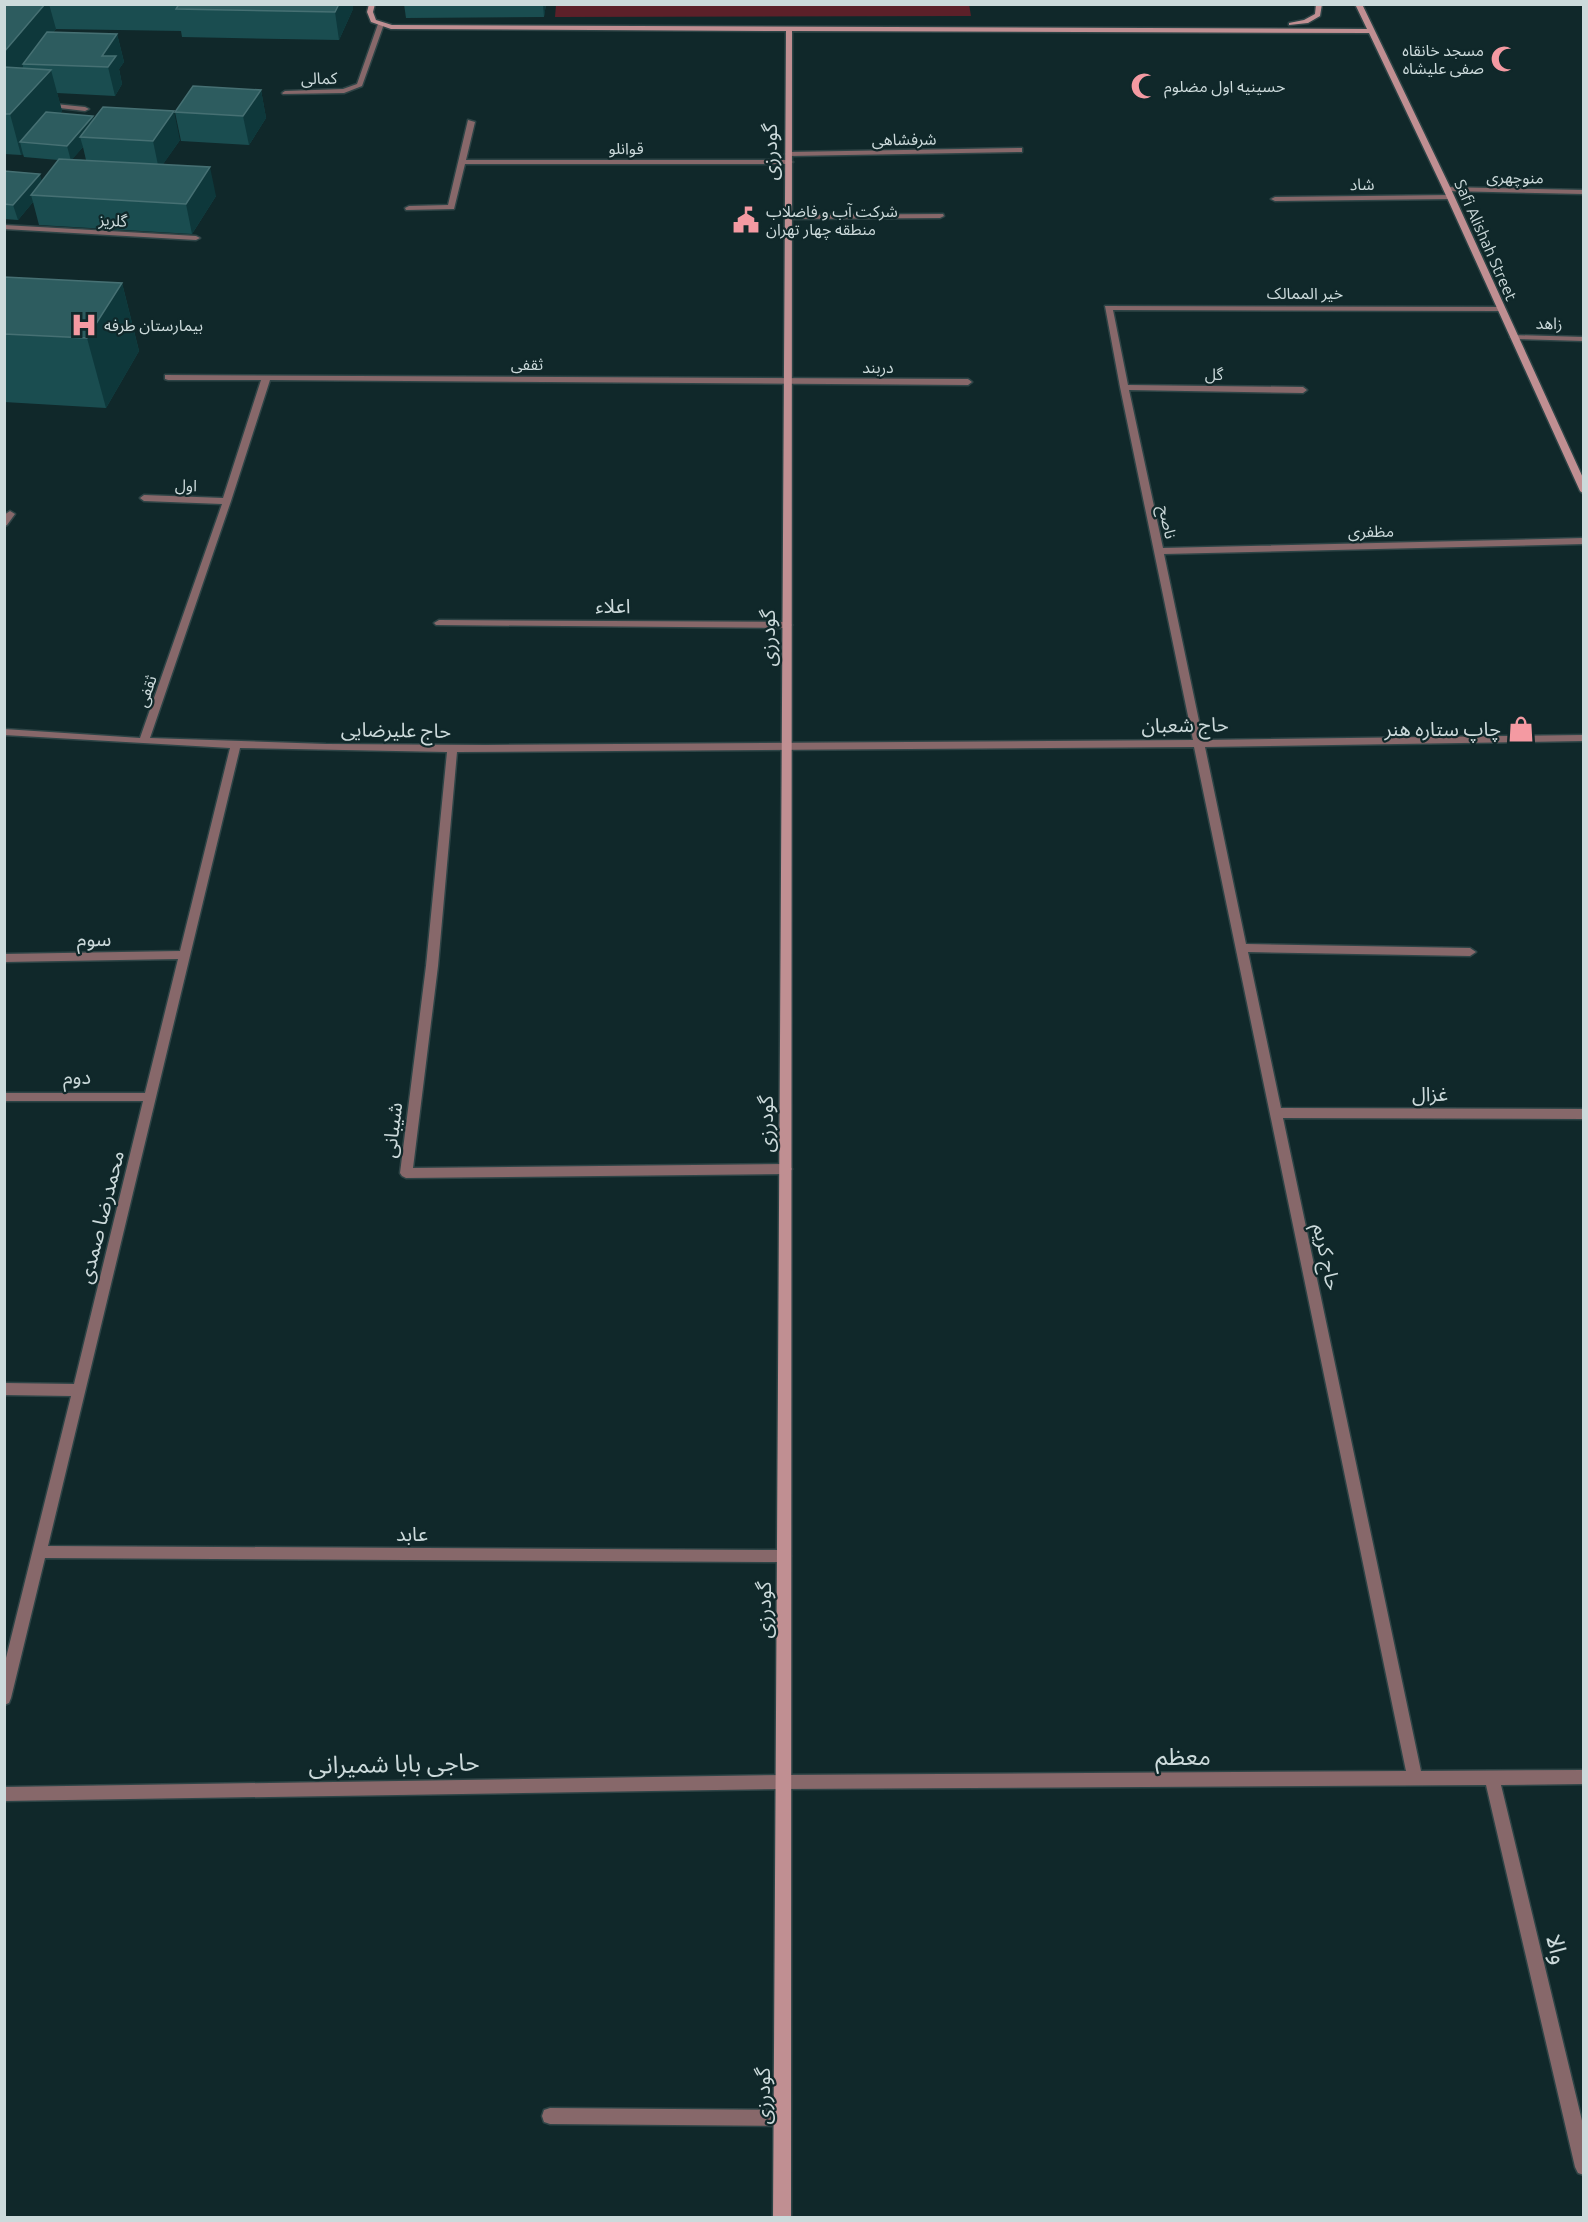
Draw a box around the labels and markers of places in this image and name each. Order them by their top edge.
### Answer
place label: مسجد خانقاه صفی علیشاه [1402,41,1484,78]
mosque icon: مسجد خانقاه صفی علیشاه [1489,44,1519,74]
mosque icon: حسینیه اول مضلوم [1129,71,1159,101]
place label: حسینیه اول مضلوم [1164,77,1285,99]
place label: شرکت آب و فاضلاب منطقه چهار تهران [766,202,898,240]
public building icon: شرکت آب و فاضلاب منطقه چهار تهران [731,205,761,235]
hospital icon: بیمارستان طرفه [69,310,99,340]
place label: بیمارستان طرفه [104,316,203,335]
shop icon: چاپ ستاره هنر [1506,714,1536,744]
place label: چاپ ستاره هنر [1384,717,1501,743]

